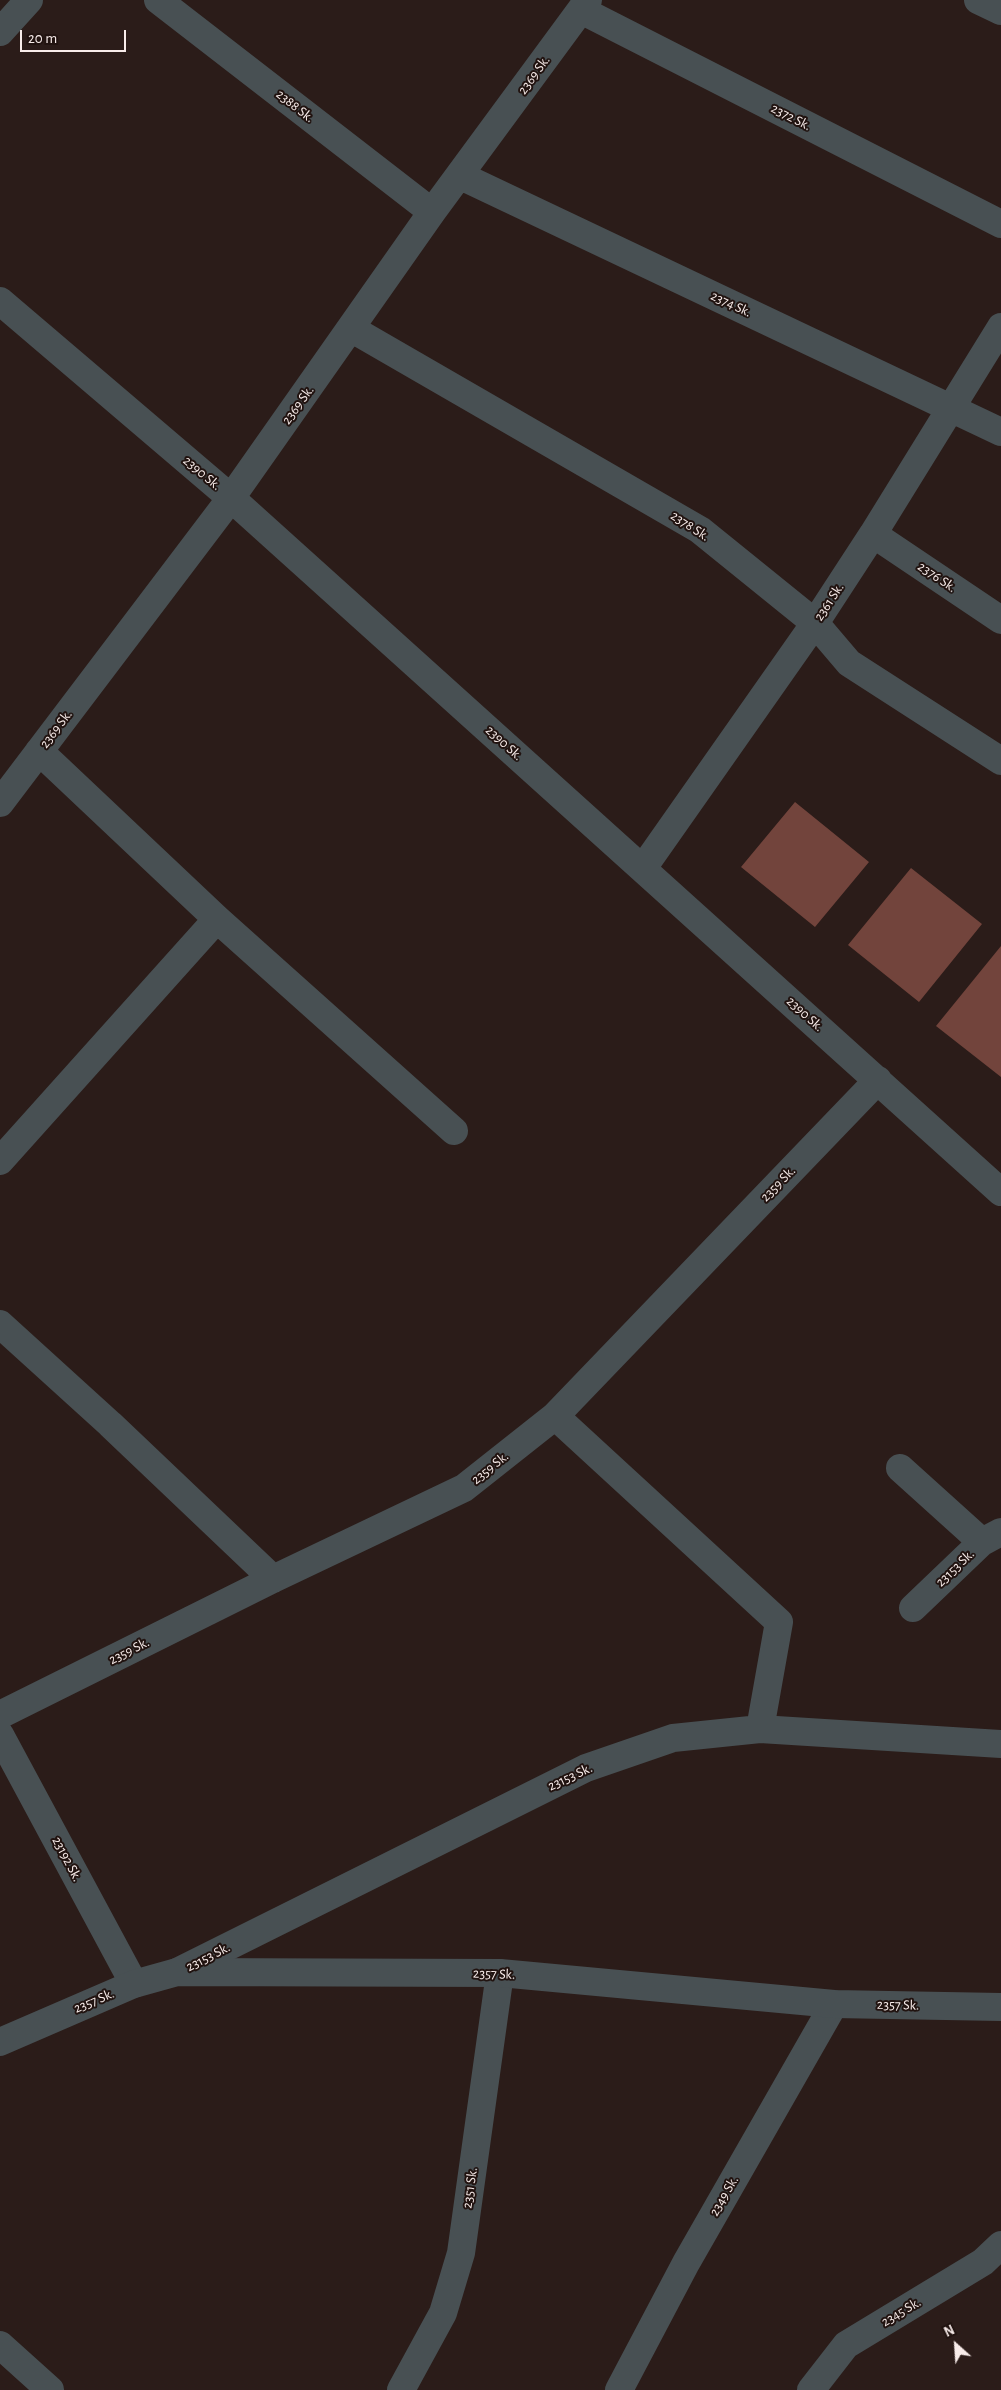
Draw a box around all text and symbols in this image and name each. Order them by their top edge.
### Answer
scale bar [22,20,129,52]
text: 20 m [28,31,57,46]
street label: 2369 Sk. [514,52,554,98]
street label: 2388 Sk. [273,86,317,126]
street label: 2372 Sk. [768,100,814,134]
street label: 2374 Sk. [708,287,754,321]
street label: 2369 Sk. [278,382,318,428]
street label: 2390 Sk. [180,452,224,494]
street label: 2378 Sk. [667,507,713,545]
street label: 2376 Sk. [915,558,959,596]
street label: 2361 Sk. [811,580,847,624]
street label: 2369 Sk. [36,707,76,751]
street label: 2390 Sk. [482,722,526,764]
street label: 2390 Sk. [783,993,827,1035]
street label: 2359 Sk. [757,1163,799,1205]
street label: 2359 Sk. [468,1448,512,1488]
street label: 23153 Sk. [932,1546,978,1590]
street label: 2359 Sk. [106,1634,152,1668]
street label: 23153 Sk. [545,1759,595,1795]
street label: 23192 Sk. [48,1834,86,1884]
street label: 23153 Sk. [183,1939,233,1975]
street label: 2357 Sk. [473,1965,515,1983]
street label: 2357 Sk. [71,1985,117,2017]
street label: 2357 Sk. [877,1996,919,2014]
street label: 2351 Sk. [459,2166,481,2210]
street label: 2349 Sk. [706,2173,742,2219]
street label: 2345 Sk. [878,2294,924,2330]
north arrow [931,2320,981,2370]
text: N [942,2323,957,2340]

